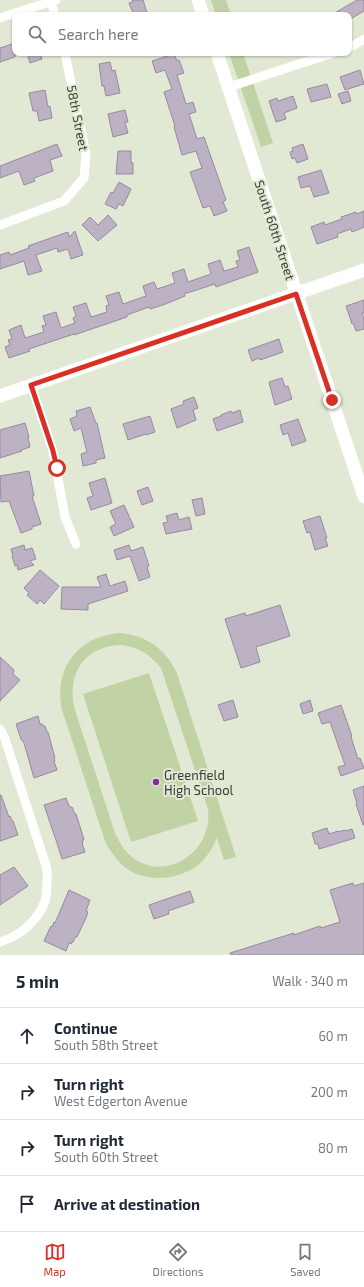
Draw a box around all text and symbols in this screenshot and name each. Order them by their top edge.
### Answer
search box [12,12,352,56]
icon: search [26,23,48,45]
text: Search here [58,25,139,43]
street label: 58th Street [64,84,92,152]
street label: South 60th Street [251,178,299,282]
route end [323,391,341,409]
route start [48,459,66,477]
place label: Greenfield High School [164,767,234,798]
marker: Greenfield High School [151,777,161,787]
text: 5 min [16,971,59,991]
text: Walk · 340 m [272,973,348,989]
text: Continue [54,1019,117,1037]
icon: ahead [16,1025,38,1047]
text: 60 m [318,1028,348,1044]
text: South 58th Street [54,1037,158,1053]
text: Turn right [54,1075,124,1093]
icon: right [16,1081,38,1103]
text: 200 m [311,1084,348,1100]
text: West Edgerton Avenue [54,1093,188,1109]
text: Turn right [54,1131,124,1149]
icon: right [16,1137,38,1159]
text: 80 m [318,1140,348,1156]
text: South 60th Street [54,1149,158,1165]
icon: arrive [16,1193,38,1215]
text: Arrive at destination [54,1195,200,1213]
tab: Map [44,1241,66,1278]
tab: Directions [153,1241,203,1278]
tab: Saved [290,1241,321,1278]

